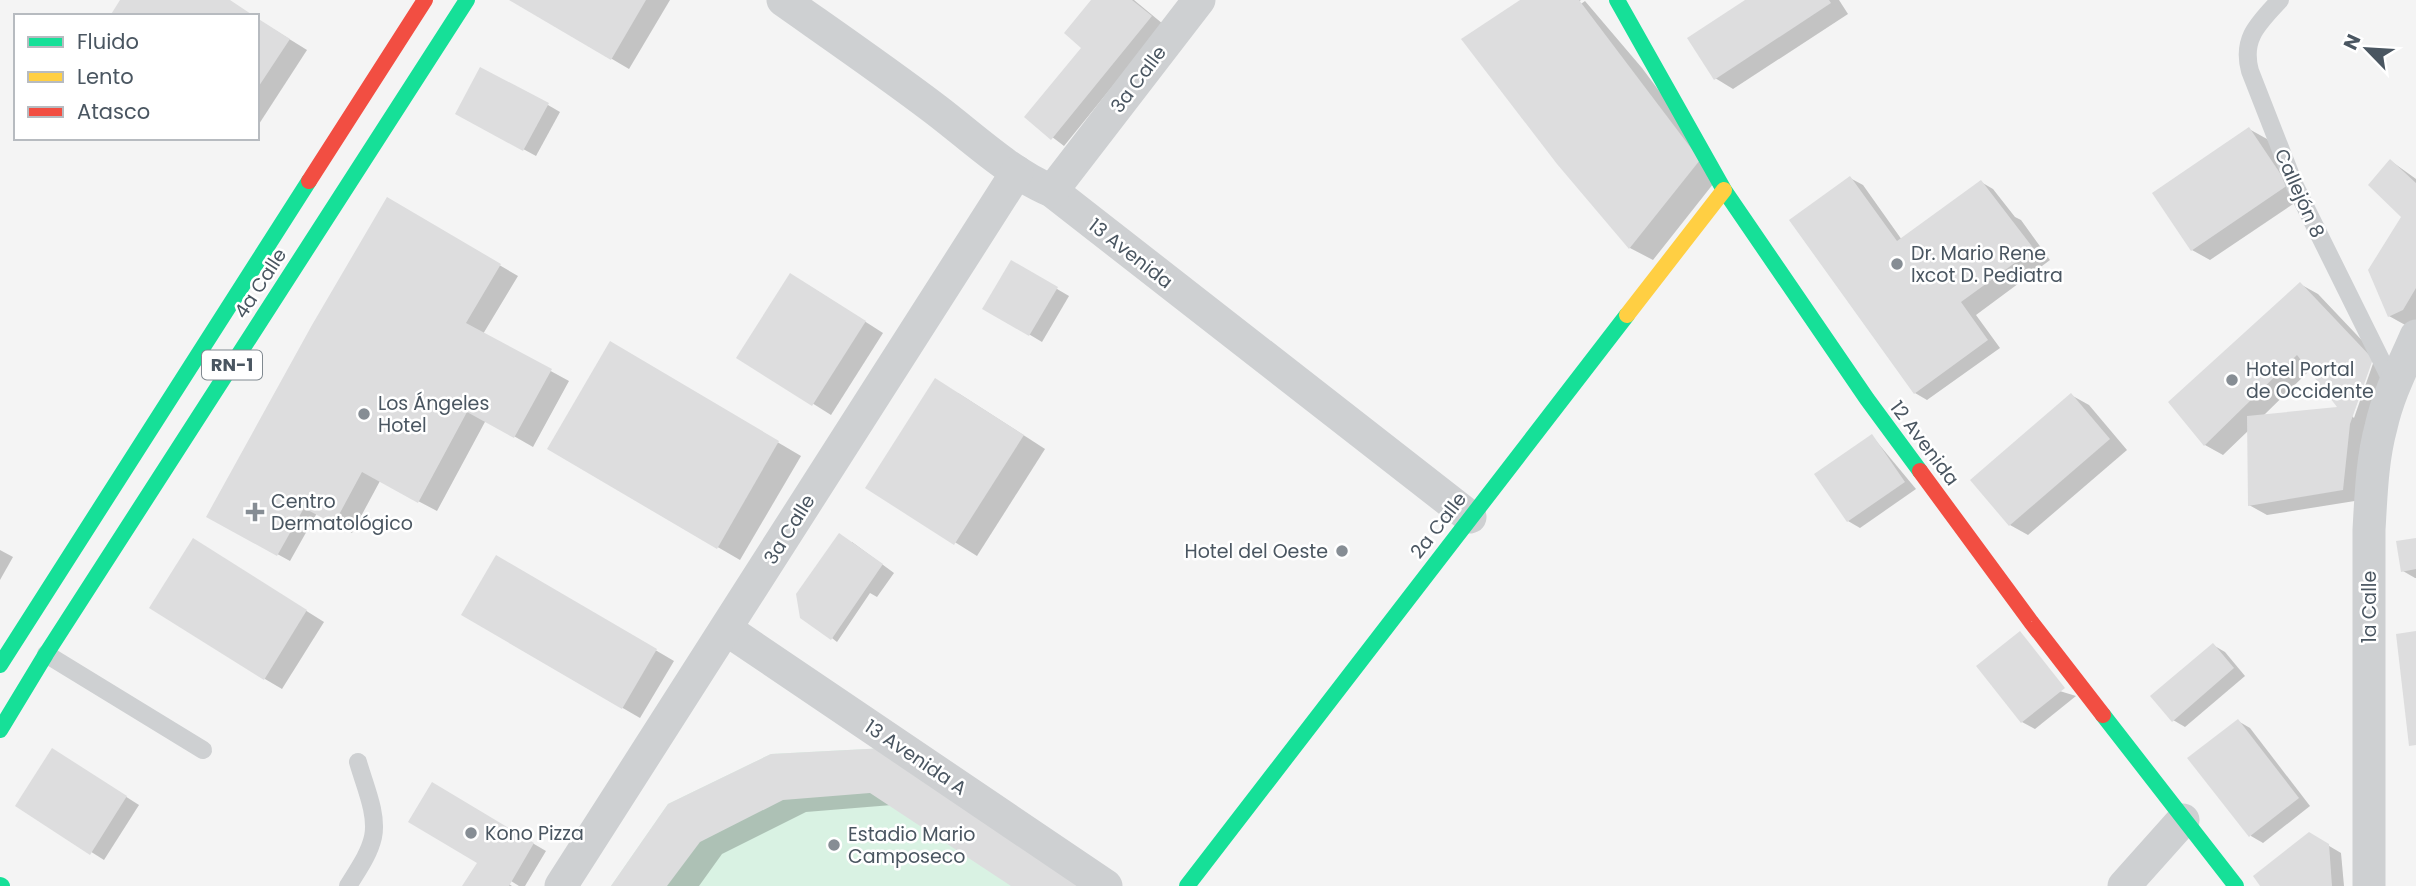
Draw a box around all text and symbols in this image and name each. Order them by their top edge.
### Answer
legend [14,14,259,140]
north arrow [2332,14,2402,84]
text: Fluido [77,27,139,56]
text: N [2337,30,2367,54]
street label: 3a Calle [1104,40,1173,118]
text: Lento [77,62,134,91]
text: Atasco [77,97,150,126]
street label: Callejón 8 [2268,144,2331,242]
street label: 13 Avenida [1083,212,1178,295]
place label: Dr. Mario Rene Ixcot D. Pediatra [1911,240,2063,289]
street label: 4a Calle [228,243,293,324]
marker: Dr. Mario Rene Ixcot D. Pediatra [1889,256,1905,272]
road number: RN-1 [202,351,262,380]
place label: Hotel Portal de Occidente [2246,356,2374,405]
marker: Hotel Portal de Occidente [2224,372,2240,388]
place label: Los Ángeles Hotel [378,390,489,439]
street label: 12 Avenida [1884,395,1965,491]
marker: Los Ángeles Hotel [356,406,372,422]
street label: 2a Calle [1404,486,1473,564]
place label: Centro Dermatológico [271,488,413,537]
street label: 3a Calle [757,489,821,569]
marker: Centro Dermatológico [245,502,265,522]
place label: Hotel del Oeste [1185,538,1328,565]
marker: Hotel del Oeste [1334,543,1350,559]
street label: 1a Calle [2356,571,2383,643]
street label: 13 Avenida A [859,713,972,802]
place label: Kono Pizza [485,820,584,847]
place label: Estadio Mario Camposeco [848,821,975,870]
marker: Kono Pizza [463,825,479,841]
marker: Estadio Mario Camposeco [826,837,842,853]

